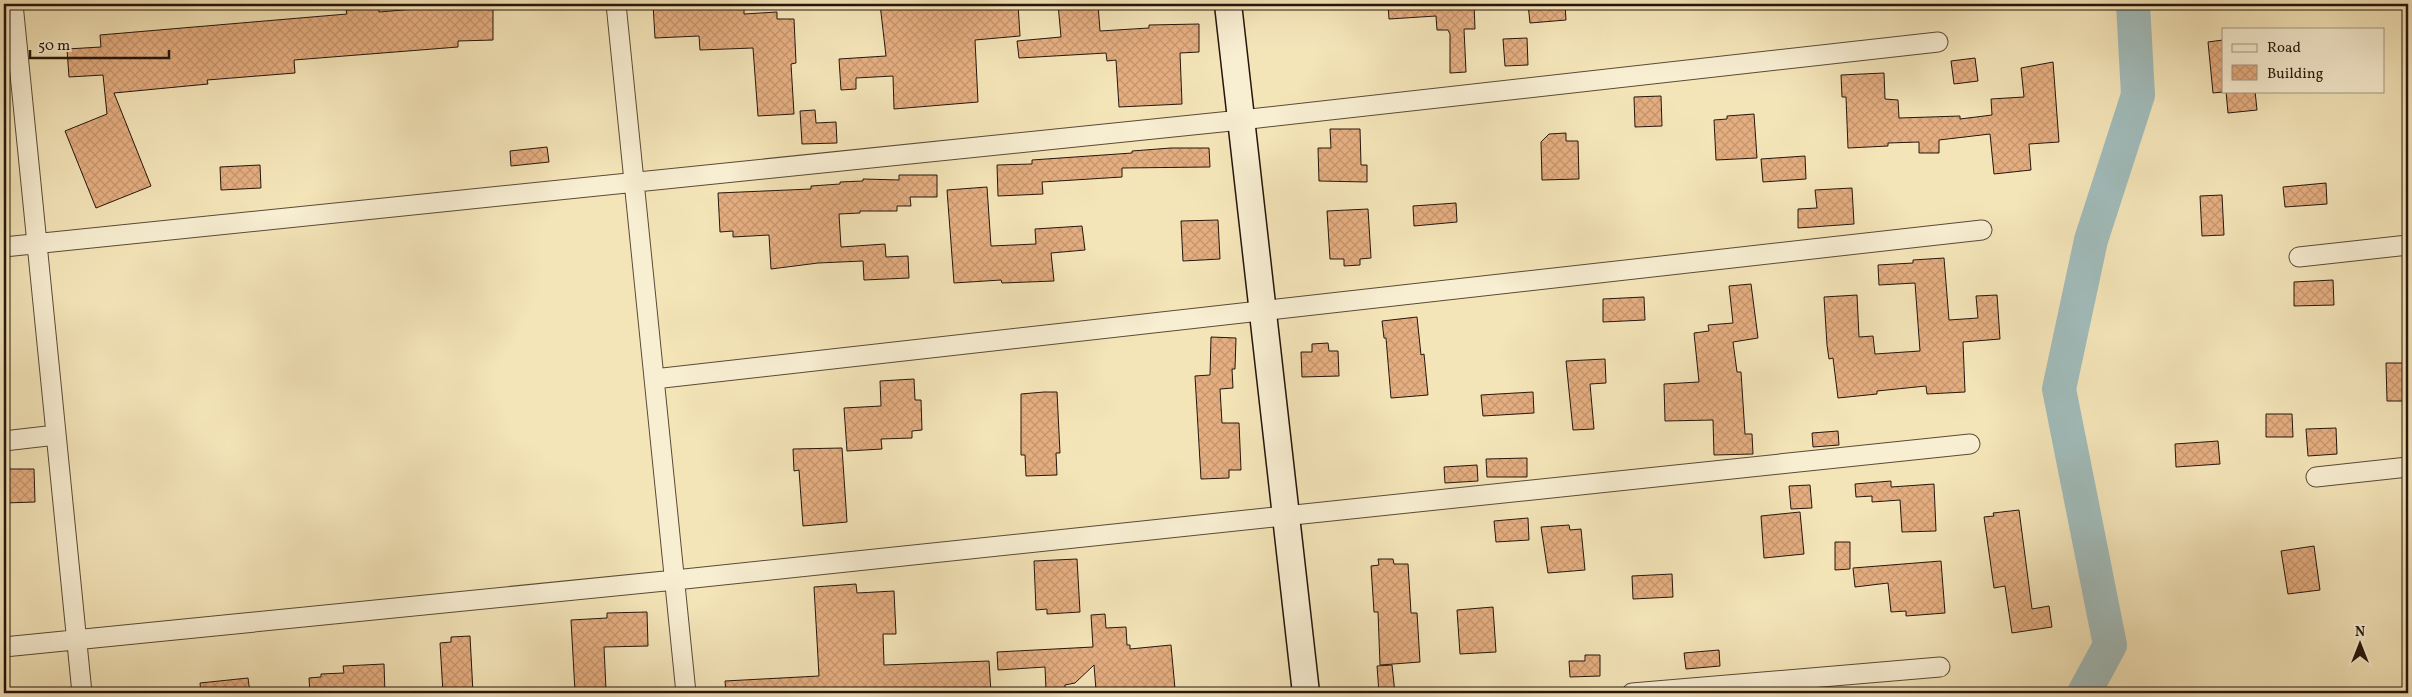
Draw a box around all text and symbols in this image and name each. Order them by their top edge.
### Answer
scale bar [30,28,169,60]
legend [2222,28,2384,92]
text: 50 m [38,36,70,57]
text: Road [2267,38,2301,59]
text: Building [2267,64,2324,85]
north arrow [2334,620,2384,670]
text: N [2355,623,2365,642]

